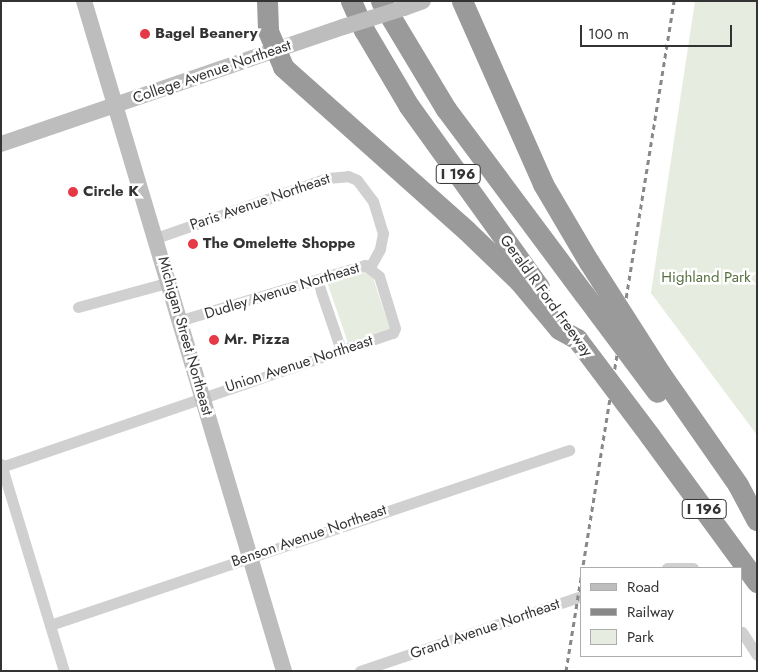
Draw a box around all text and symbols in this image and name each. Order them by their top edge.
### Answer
scale bar [583,15,736,47]
text: 100 m [588,23,629,45]
place label: Bagel Beanery [155,25,258,43]
marker: Bagel Beanery [139,28,151,40]
street label: College Avenue Northeast [131,36,293,108]
road number: I 196 [436,162,480,185]
street label: Paris Avenue Northeast [188,170,332,234]
place label: Circle K [83,183,139,201]
marker: Circle K [67,186,79,198]
street label: Gerald R Ford Freeway [496,232,596,360]
place label: The Omelette Shoppe [203,235,355,253]
marker: The Omelette Shoppe [187,238,199,250]
street label: Michigan Street Northeast [154,254,216,418]
street label: Dudley Avenue Northeast [202,259,362,323]
park label: Highland Park [661,269,751,287]
place label: Mr. Pizza [224,331,290,349]
street label: Union Avenue Northeast [223,332,375,396]
marker: Mr. Pizza [208,334,220,346]
road number: I 196 [682,498,726,520]
street label: Benson Avenue Northeast [229,501,389,571]
legend [580,567,743,657]
text: Road [627,576,659,598]
street label: Grand Avenue Northeast [408,595,562,663]
text: Railway [627,601,674,623]
text: Park [627,626,654,648]

